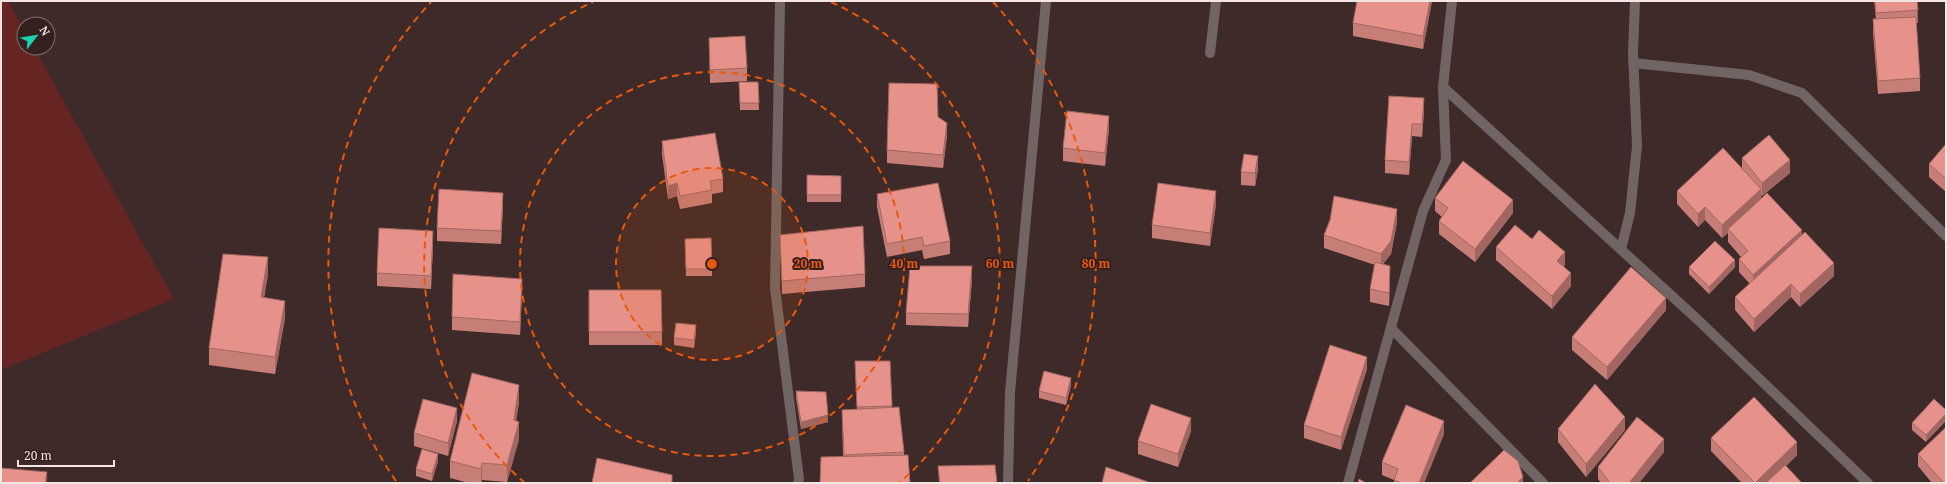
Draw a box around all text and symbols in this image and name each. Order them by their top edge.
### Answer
north arrow [16,16,56,56]
text: N [36,23,54,38]
text: 20 m [794,255,822,272]
text: 40 m [890,255,918,272]
text: 60 m [986,255,1014,272]
text: 80 m [1082,255,1110,272]
centre of rings [705,257,719,271]
scale bar [18,442,114,468]
text: 20 m [24,447,52,464]

